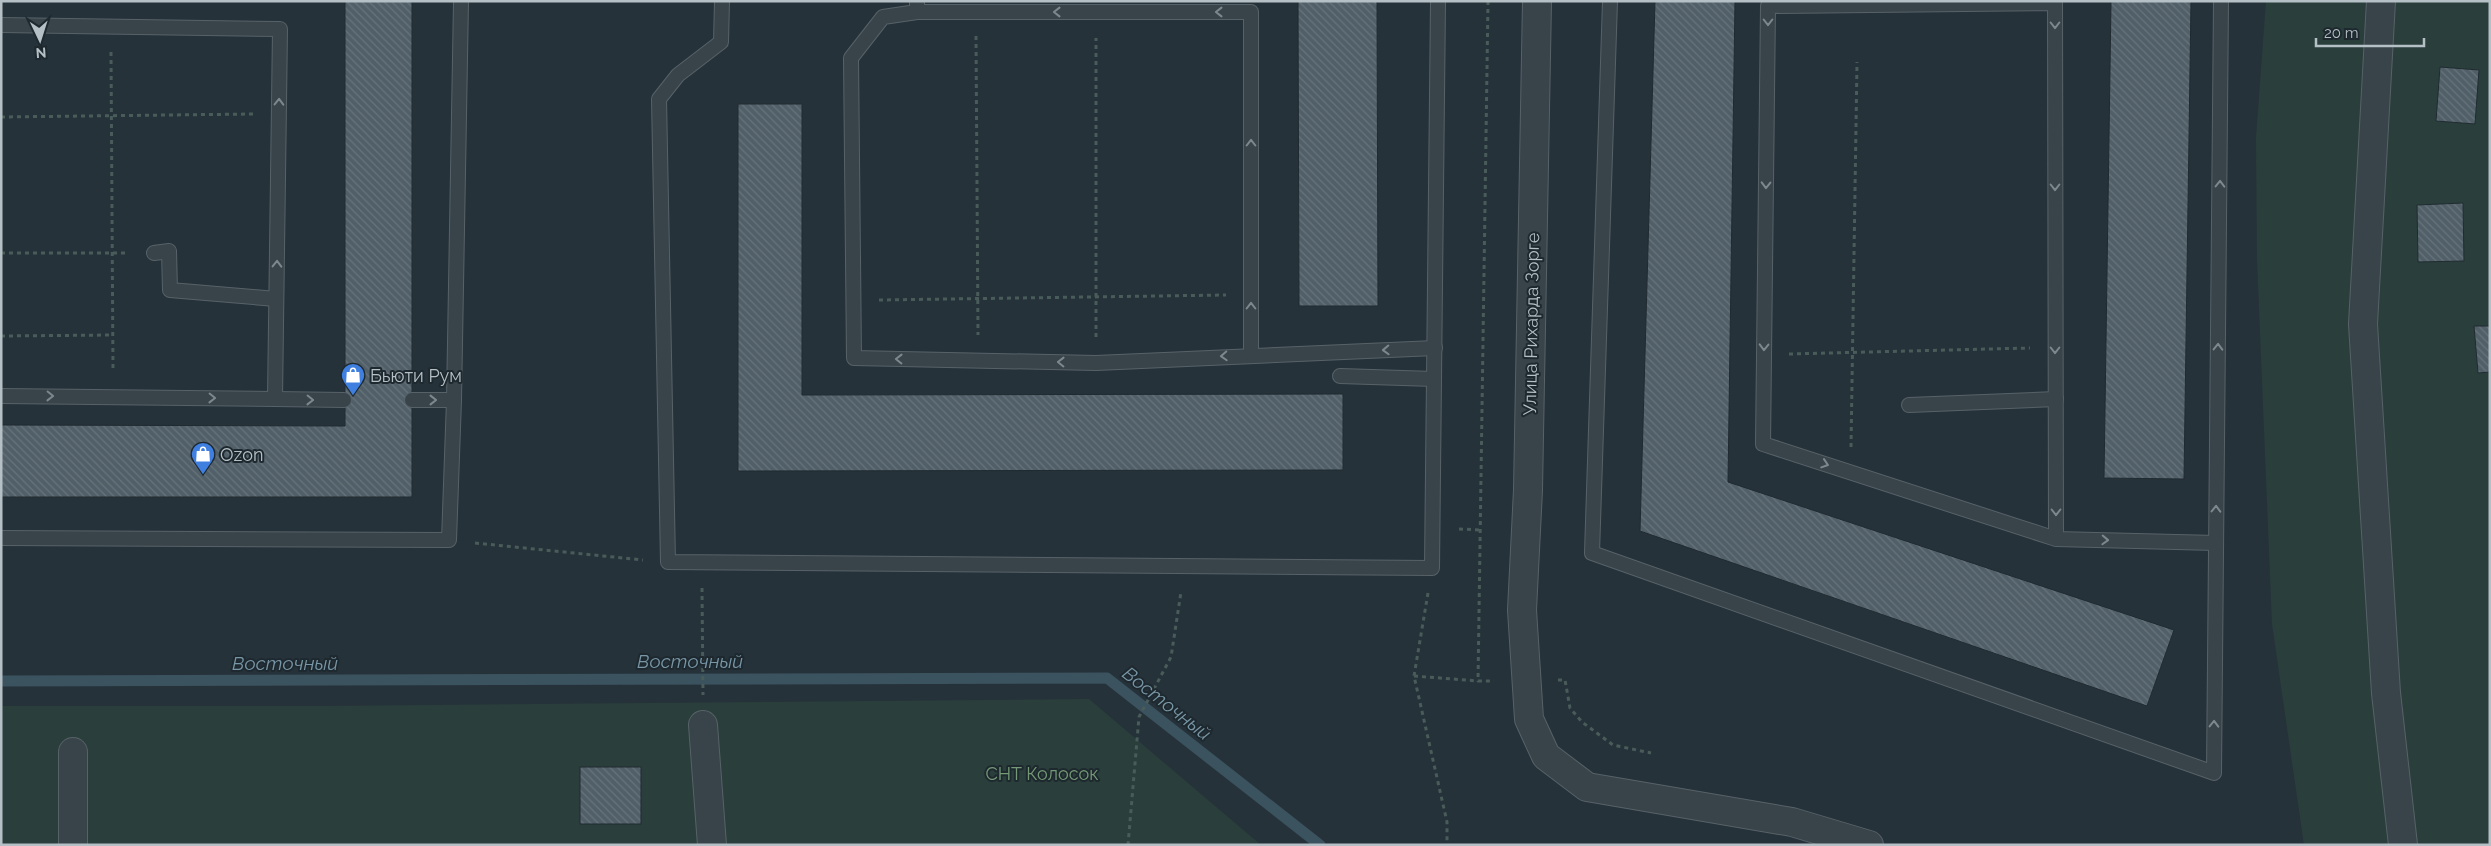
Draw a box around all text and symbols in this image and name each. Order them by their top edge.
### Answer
one-way arrow [1053,7,1060,17]
one-way arrow [1215,7,1223,17]
north arrow [15,15,65,65]
scale bar [2316,15,2424,47]
one-way arrow [1762,18,1773,26]
one-way arrow [2050,22,2060,29]
text: 20 m [2324,24,2359,42]
text: N [35,45,47,61]
one-way arrow [274,98,284,106]
one-way arrow [1246,139,1256,146]
one-way arrow [2214,180,2225,188]
one-way arrow [1761,181,1771,189]
one-way arrow [2050,184,2060,192]
street label: Улица Рихарда Зорге [1519,232,1543,416]
one-way arrow [272,260,282,268]
one-way arrow [1246,301,1256,309]
one-way arrow [2213,342,2223,350]
one-way arrow [1382,344,1390,355]
one-way arrow [1759,344,1769,351]
one-way arrow [2050,346,2060,354]
one-way arrow [1219,350,1227,361]
one-way arrow [894,354,902,364]
one-way arrow [1057,357,1064,367]
shop icon: Бьюти Рум [340,362,366,396]
place label: Бьюти Рум [370,365,462,386]
one-way arrow [46,391,54,401]
one-way arrow [209,393,217,403]
one-way arrow [306,395,314,405]
one-way arrow [430,395,437,405]
shop icon: Ozon [190,441,216,475]
place label: Ozon [220,444,263,465]
one-way arrow [1821,459,1829,469]
one-way arrow [2211,505,2221,512]
one-way arrow [2051,509,2061,517]
one-way arrow [2101,535,2109,546]
water label: Восточный [637,650,743,672]
water label: Восточный [232,652,338,674]
water label: Восточный [1118,662,1216,744]
one-way arrow [2209,720,2219,728]
park label: СНТ Колосок [985,763,1099,784]

